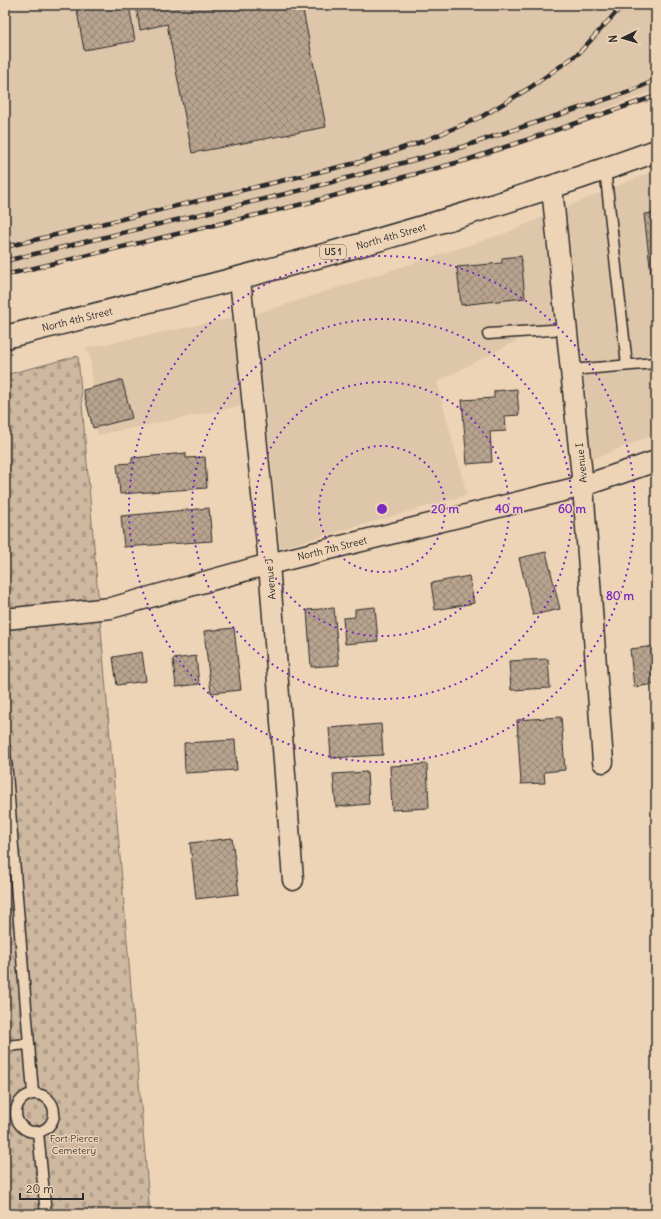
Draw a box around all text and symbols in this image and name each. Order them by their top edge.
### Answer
north arrow [603,18,643,58]
text: N [606,34,620,43]
street label: North 4th Street [355,220,428,253]
road number: US 1 [320,245,346,259]
street label: North 4th Street [41,304,114,335]
street label: Avenue I [573,442,590,484]
text: 20 m [431,501,459,516]
text: 40 m [495,501,524,516]
text: 60 m [558,501,587,516]
centre of rings [375,502,389,516]
street label: North 7th Street [296,533,369,563]
street label: Avenue J [262,558,279,600]
text: 80 m [606,588,635,603]
park label: Fort Pierce Cemetery [50,1132,98,1157]
scale bar [20,1175,83,1201]
text: 20 m [26,1181,54,1196]

